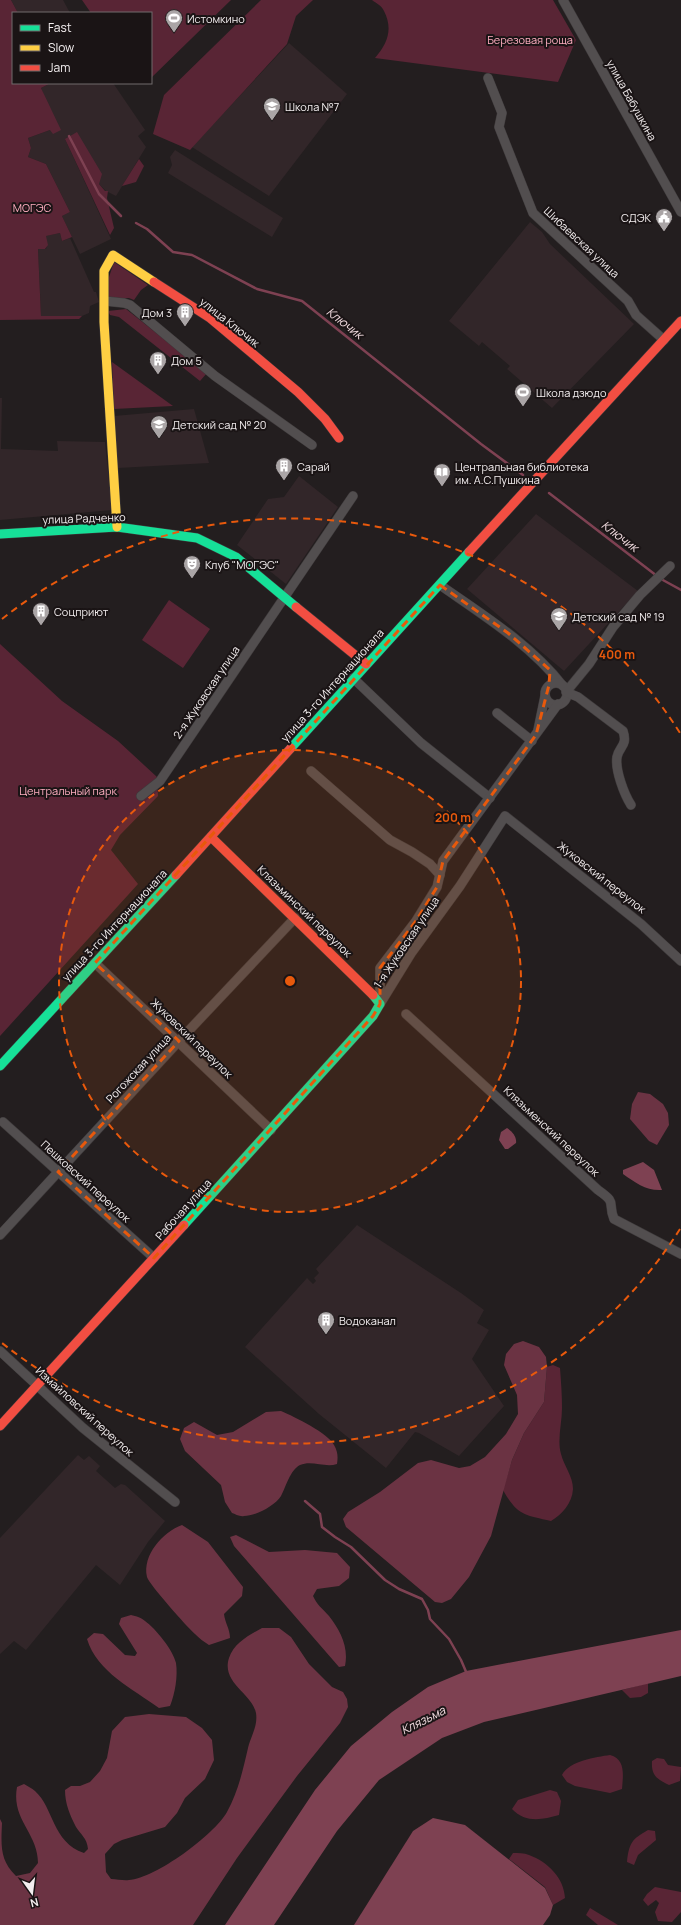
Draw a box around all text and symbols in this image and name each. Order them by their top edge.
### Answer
sports icon: Истомкино [164,8,184,33]
place label: Истомкино [187,11,245,26]
legend [12,12,152,84]
text: Fast [48,19,72,36]
park label: Березовая роща [487,32,573,47]
text: Slow [48,39,74,56]
street label: улица Бабушкина [603,57,661,143]
text: Jam [48,59,70,76]
school or university icon: Школа №7 [262,96,282,121]
place label: Школа №7 [285,99,339,114]
park label: МОГЭС [13,200,51,215]
street label: Шибаевская улица [541,203,623,281]
public building icon: СДЭК [654,207,674,232]
place label: СДЭК [621,210,651,225]
street label: улица Ключик [197,294,263,350]
building icon: Дом 3 [175,302,195,327]
water label: Ключик [323,303,369,344]
place label: Дом 3 [141,305,172,320]
building icon: Дом 5 [148,350,168,375]
place label: Дом 5 [171,353,202,368]
sports icon: Школа дзюдо [513,382,533,407]
place label: Школа дзюдо [536,385,607,400]
school or university icon: Детский сад № 20 [149,414,169,439]
place label: Детский сад № 20 [172,417,267,432]
building icon: Сарай [274,456,294,481]
place label: Сарай [297,459,330,474]
place label: Центральная библиотека им. А.С.Пушкина [455,459,589,487]
library icon: Центральная библиотека им. А.С.Пушкина [432,462,452,487]
street label: улица Радченко [42,509,126,527]
water label: Ключик [598,516,644,557]
theatre icon: Клуб "МОГЭС" [182,554,202,579]
place label: Клуб "МОГЭС" [205,557,279,572]
building icon: Соцприют [31,601,51,626]
place label: Соцприют [54,604,109,619]
school or university icon: Детский сад № 19 [549,606,569,631]
place label: Детский сад № 19 [572,609,665,624]
street label: улица 3-го Интернационала [277,625,387,745]
street label: 2-я Жуковская улица [169,643,243,741]
text: 400 m [599,646,635,663]
park label: Центральный парк [19,783,117,798]
text: 200 m [435,809,471,826]
street label: Жуковский переулок [555,838,650,917]
street label: Клязьминский переулок [254,862,356,961]
street label: улица 3-го Интернационала [58,866,170,984]
street label: 1-я Жуковская улица [370,893,442,991]
centre of rings [283,974,297,988]
street label: Жуковский переулок [148,995,237,1081]
street label: Рогожская улица [102,1030,174,1106]
street label: Клязьменский переулок [501,1082,604,1180]
street label: Пешковский переулок [38,1137,134,1226]
street label: Рабочая улица [152,1175,214,1243]
building icon: Водоканал [316,1310,336,1335]
place label: Водоканал [339,1313,396,1328]
street label: Измайловский переулок [33,1363,138,1460]
water label: Клязьма [398,1701,449,1738]
north arrow [12,1873,52,1913]
text: N [29,1895,40,1911]

